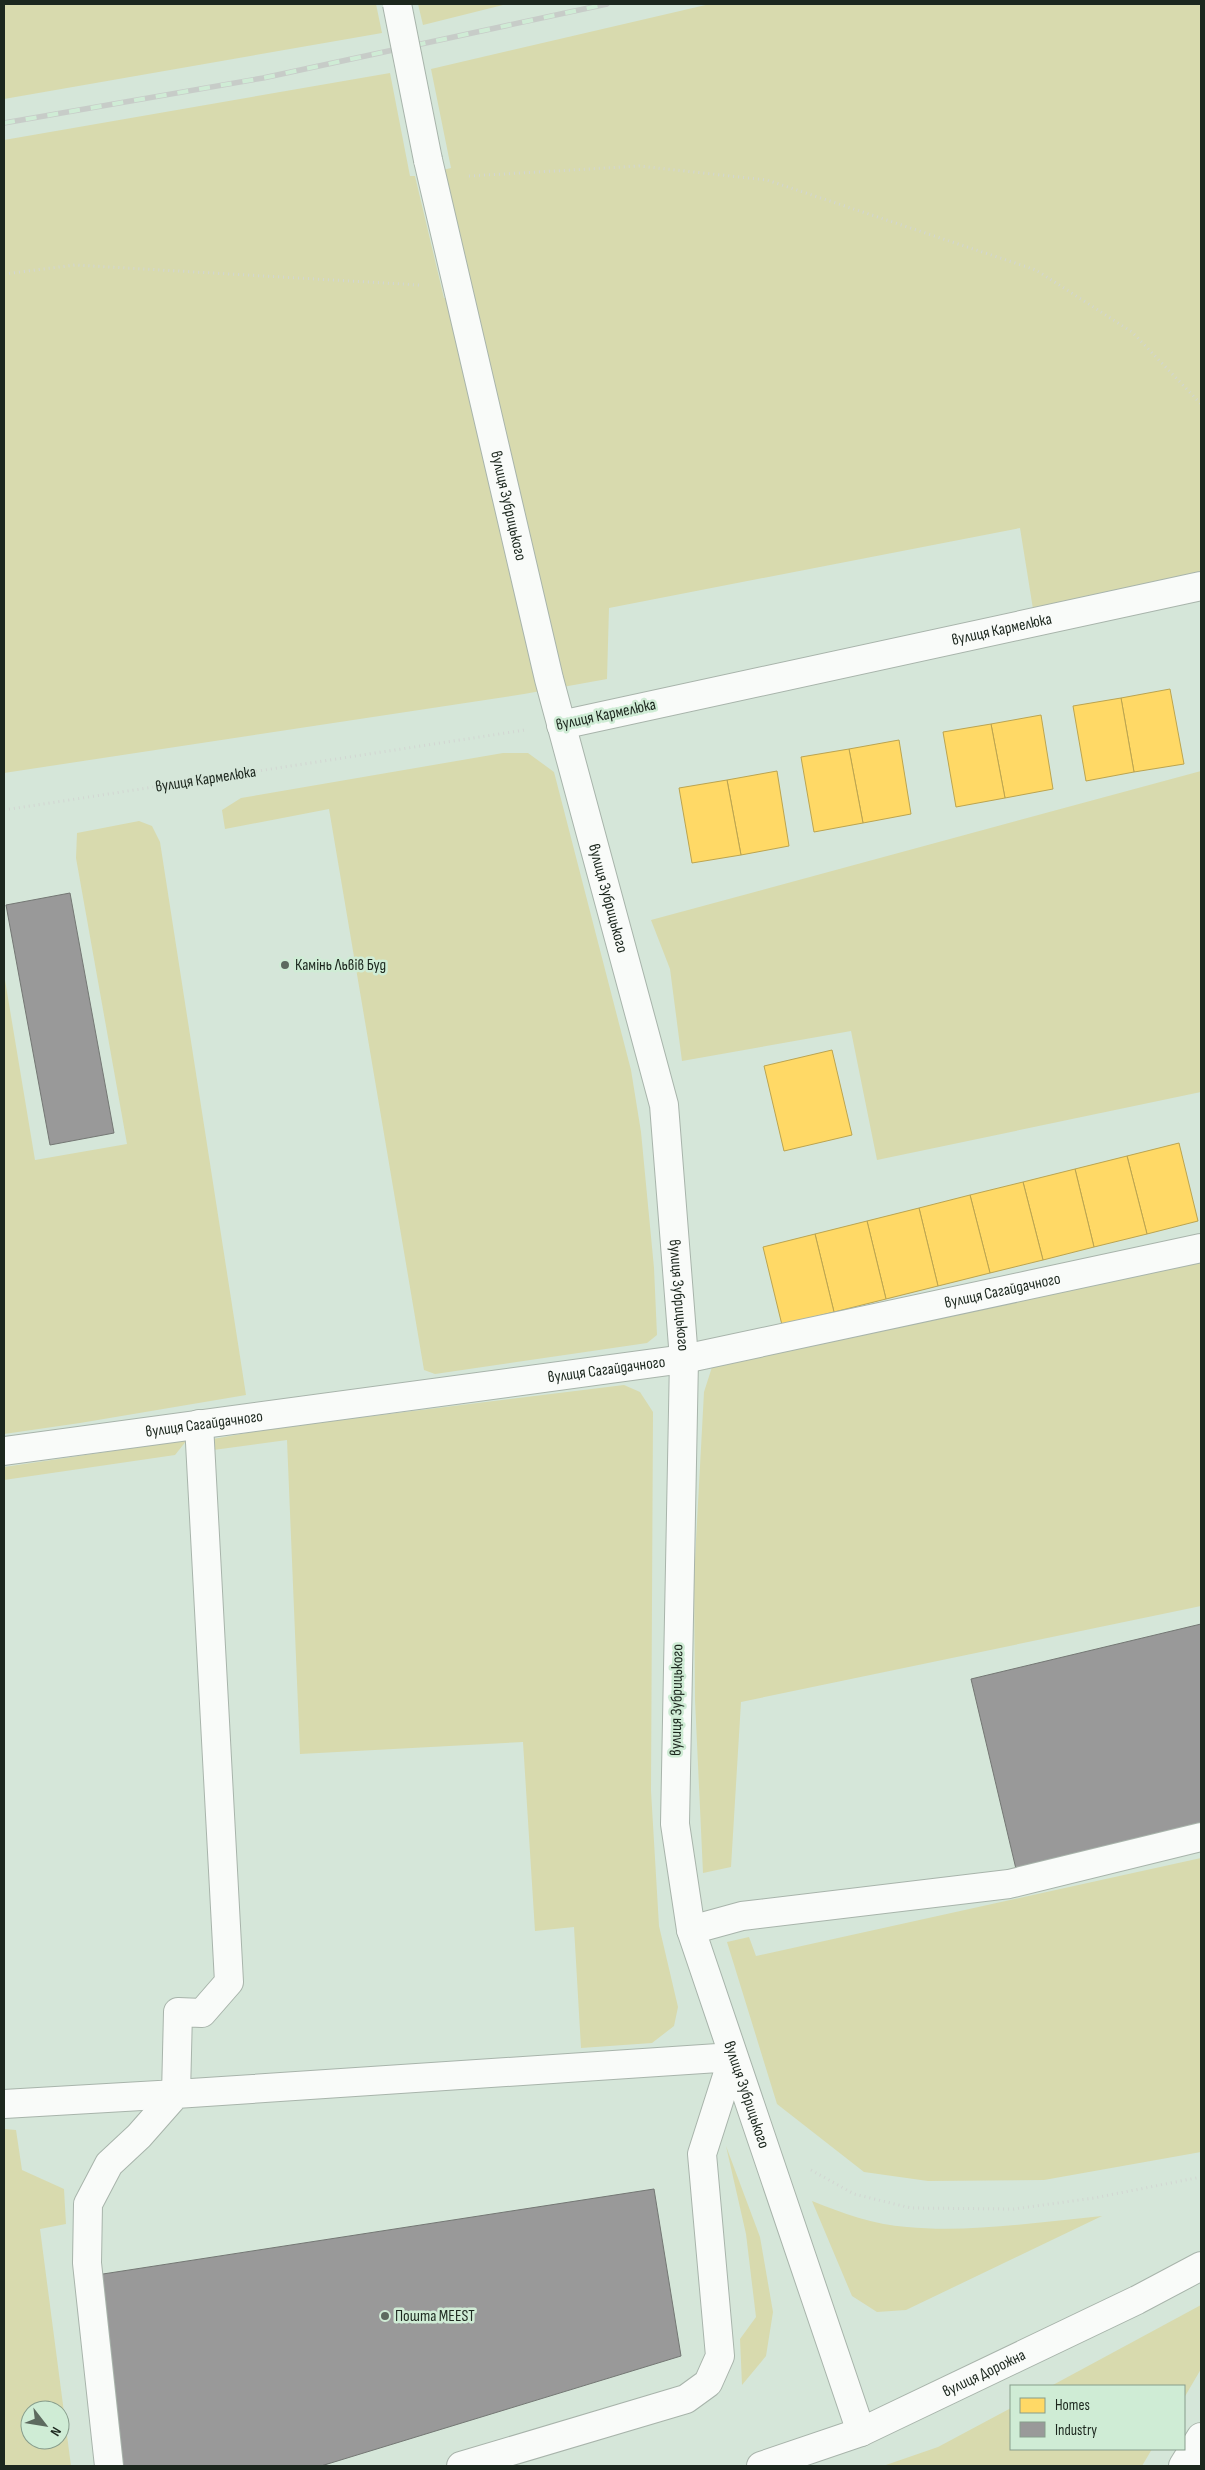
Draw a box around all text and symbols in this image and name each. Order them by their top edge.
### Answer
street label: вулиця Зубрицького [487,449,531,562]
street label: вулиця Кармелюка [950,609,1053,649]
street label: вулиця Кармелюка [554,695,658,735]
street label: вулиця Кармелюка [154,762,257,796]
street label: вулиця Зубрицького [584,842,632,955]
place label: Камінь Львів Буд [295,956,386,975]
marker: Камінь Львів Буд [279,959,291,971]
street label: вулиця Зубрицького [665,1239,693,1352]
street label: вулиця Сагайдачного [943,1269,1062,1312]
street label: вулиця Сагайдачного [547,1352,666,1387]
street label: вулиця Сагайдачного [144,1407,264,1441]
street label: вулиця Зубрицького [667,1644,687,1756]
street label: вулиця Зубрицького [720,2038,774,2151]
place label: Пошта MEEST [395,2307,475,2326]
marker: Пошта MEEST [379,2310,391,2322]
street label: вулиця Дорожна [939,2345,1029,2401]
legend [1010,2385,1185,2450]
text: Homes [1055,2396,1090,2415]
north arrow [20,2400,70,2450]
text: Industry [1055,2421,1097,2440]
text: N [47,2424,65,2439]

